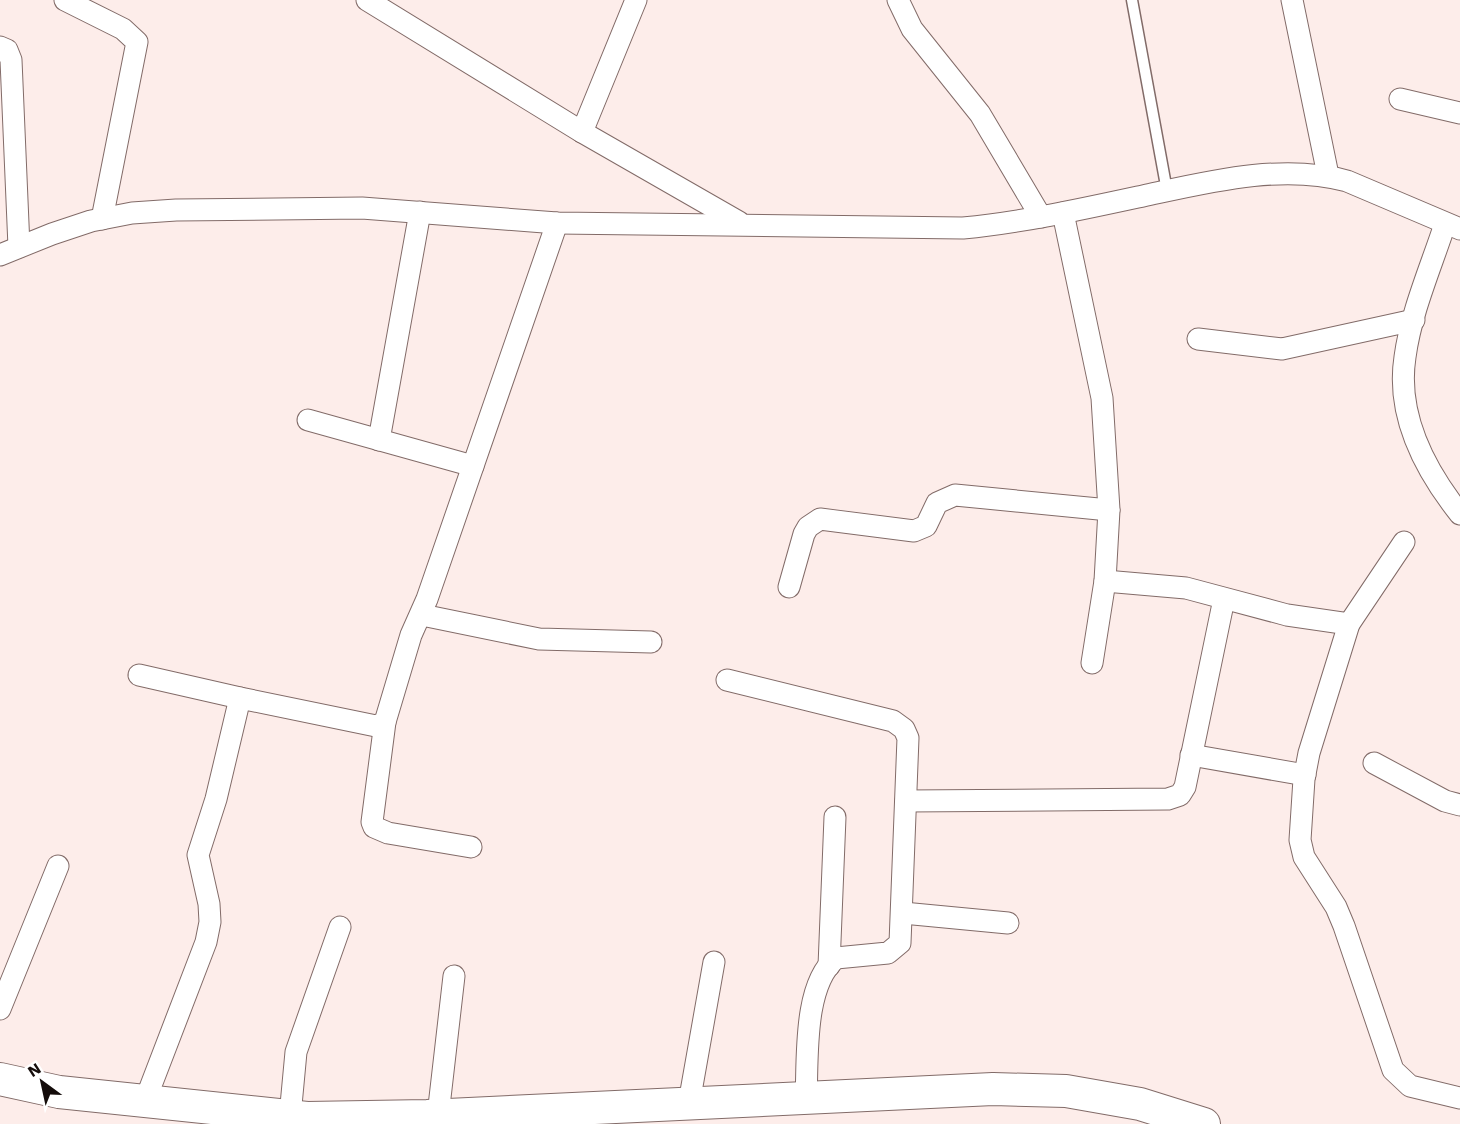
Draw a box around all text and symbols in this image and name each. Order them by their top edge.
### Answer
north arrow [12,1052,72,1112]
text: N [24,1059,44,1081]

